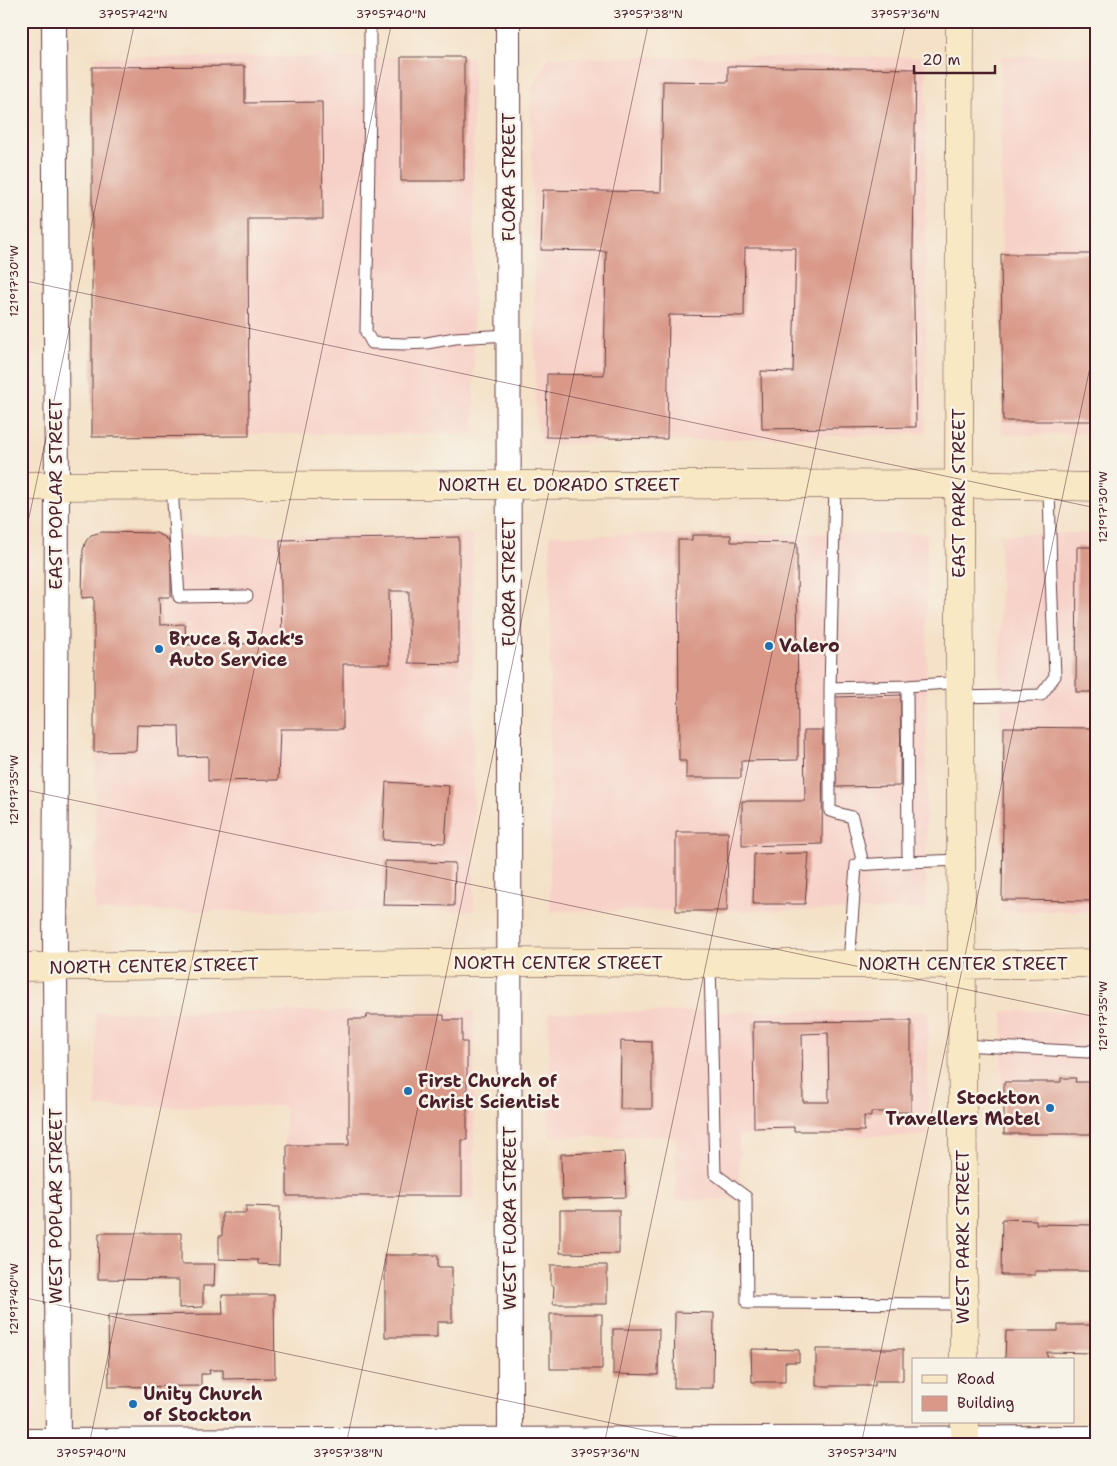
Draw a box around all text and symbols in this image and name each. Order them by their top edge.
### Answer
text: 37°57'42"N [98,6,168,22]
text: 37°57'40"N [356,6,426,22]
text: 37°57'38"N [613,6,683,22]
text: 37°57'36"N [870,6,940,22]
scale bar [914,42,996,74]
text: 20 m [922,50,961,70]
street label: FLORA STREET [497,112,521,242]
text: 121°17'30"W [6,245,22,317]
street label: EAST POPLAR STREET [44,398,68,590]
street label: EAST PARK STREET [947,408,971,578]
text: 121°17'30"W [1095,471,1111,543]
street label: NORTH EL DORADO STREET [438,473,680,497]
street label: FLORA STREET [497,517,521,647]
place label: Bruce & Jack's Auto Service [169,627,304,672]
place label: Valero [779,634,840,658]
marker: Valero [763,640,775,652]
marker: Bruce & Jack's Auto Service [153,643,165,655]
text: 121°17'35"W [6,755,22,825]
street label: NORTH CENTER STREET [453,951,663,975]
street label: NORTH CENTER STREET [49,952,259,980]
street label: NORTH CENTER STREET [858,952,1068,976]
text: 121°17'35"W [1095,981,1111,1051]
place label: First Church of Christ Scientist [418,1069,560,1114]
marker: First Church of Christ Scientist [402,1085,414,1097]
place label: Stockton Travellers Motel [886,1086,1040,1131]
marker: Stockton Travellers Motel [1044,1102,1056,1114]
street label: WEST POPLAR STREET [44,1108,68,1304]
street label: WEST FLORA STREET [498,1126,522,1310]
street label: WEST PARK STREET [951,1150,975,1324]
text: 121°17'40"W [6,1263,22,1335]
legend [912,1358,1074,1424]
text: Road [957,1369,995,1389]
place label: Unity Church of Stockton [143,1382,263,1427]
text: Building [957,1393,1014,1413]
marker: Unity Church of Stockton [127,1398,139,1410]
text: 37°57'40"N [56,1445,126,1461]
text: 37°57'38"N [313,1445,383,1461]
text: 37°57'36"N [570,1445,640,1461]
text: 37°57'34"N [827,1445,897,1461]

